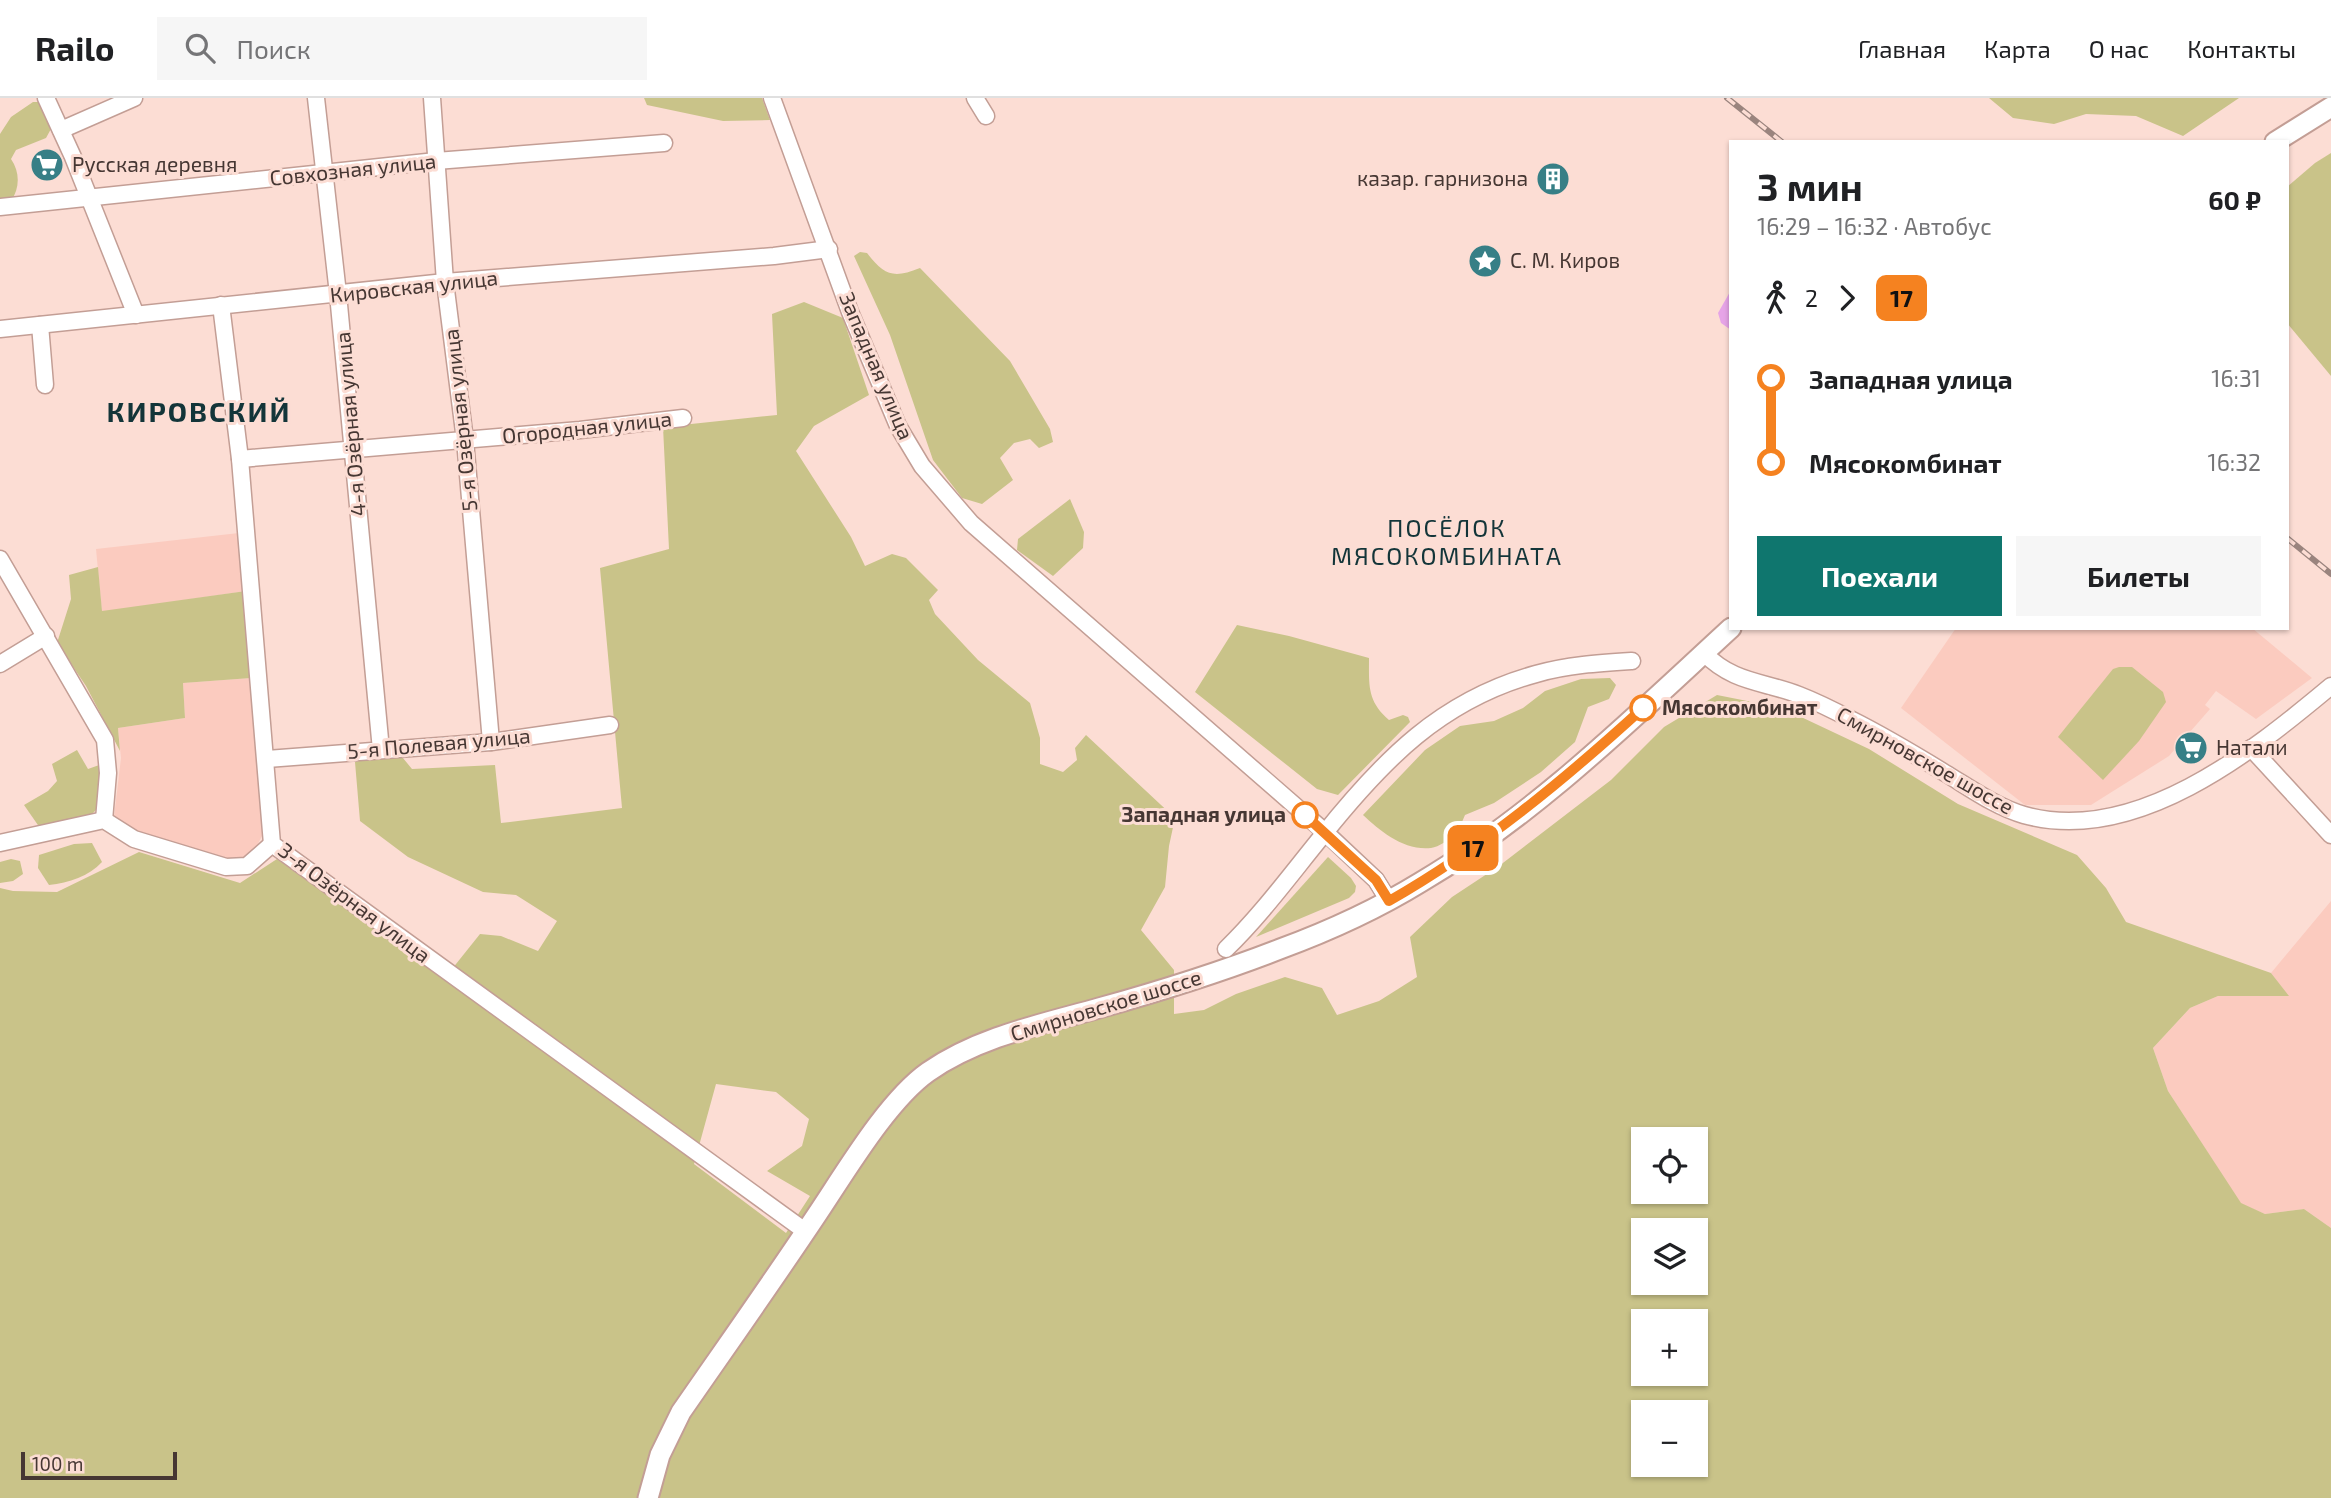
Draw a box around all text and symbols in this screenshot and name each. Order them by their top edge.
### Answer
search box [157,17,647,80]
text: Railo [35,28,115,68]
icon: search [181,29,219,67]
text: Поиск [237,33,311,64]
text: Главная [1858,34,1946,63]
text: Карта [1984,34,2051,63]
text: О нас [2089,34,2149,63]
text: Контакты [2187,34,2296,63]
supermarket icon: Русская деревня [28,146,66,184]
street label: Совхозная улица [268,147,437,191]
place label: Русская деревня [72,151,237,177]
building icon: казар. гарнизона [1534,160,1572,198]
text: 3 мин [1757,163,1863,209]
place label: казар. гарнизона [1357,165,1528,190]
text: 60 ₽ [2208,184,2261,215]
text: 16:29 – 16:32 · Автобус [1757,212,1991,240]
place icon: С. М. Киров [1466,242,1504,280]
place label: С. М. Киров [1510,247,1620,272]
street label: Кировская улица [329,264,499,308]
icon: walk [1757,279,1795,317]
icon: forward [1828,279,1866,317]
text: 17 [1890,283,1913,312]
text: 2 [1805,284,1818,312]
street label: Западная улица [834,288,920,443]
street label: 5-я Озёрная улица [437,328,483,513]
street label: 4-я Озёрная улица [329,331,371,517]
text: Западная улица [1809,363,2013,394]
text: 16:31 [2211,364,2261,392]
district label: КИРОВСКИЙ [107,394,291,428]
street label: Огородная улица [501,405,673,449]
text: Мясокомбинат [1809,447,2002,478]
text: 16:32 [2208,448,2261,476]
district label: ПОСЁЛОК МЯСОКОМБИНАТА [1331,513,1563,570]
button: Поехали [1757,536,2002,616]
button: Билеты [2016,536,2261,616]
place label: Мясокомбинат [1662,694,1818,719]
marker: Мясокомбинат [1630,695,1656,721]
street label: Смирновское шоссе [1833,701,2018,819]
street label: 5-я Полевая улица [346,722,532,764]
supermarket icon: Натали [2172,729,2210,767]
place label: Натали [2216,734,2288,759]
place label: Западная улица [1121,801,1286,826]
marker: Западная улица [1292,802,1318,828]
line badge: 17 [1442,825,1504,871]
text: 17 [1461,833,1485,862]
street label: 3-я Озёрная улица [273,837,436,968]
street label: Смирновское шоссе [1007,964,1204,1045]
map controls [1631,1127,1708,1477]
button: locate [1631,1127,1708,1204]
button: layers [1631,1218,1708,1295]
button: + [1631,1309,1708,1386]
button: − [1631,1400,1708,1477]
scale bar [21,1449,177,1481]
text: 100 m [32,1452,83,1475]

